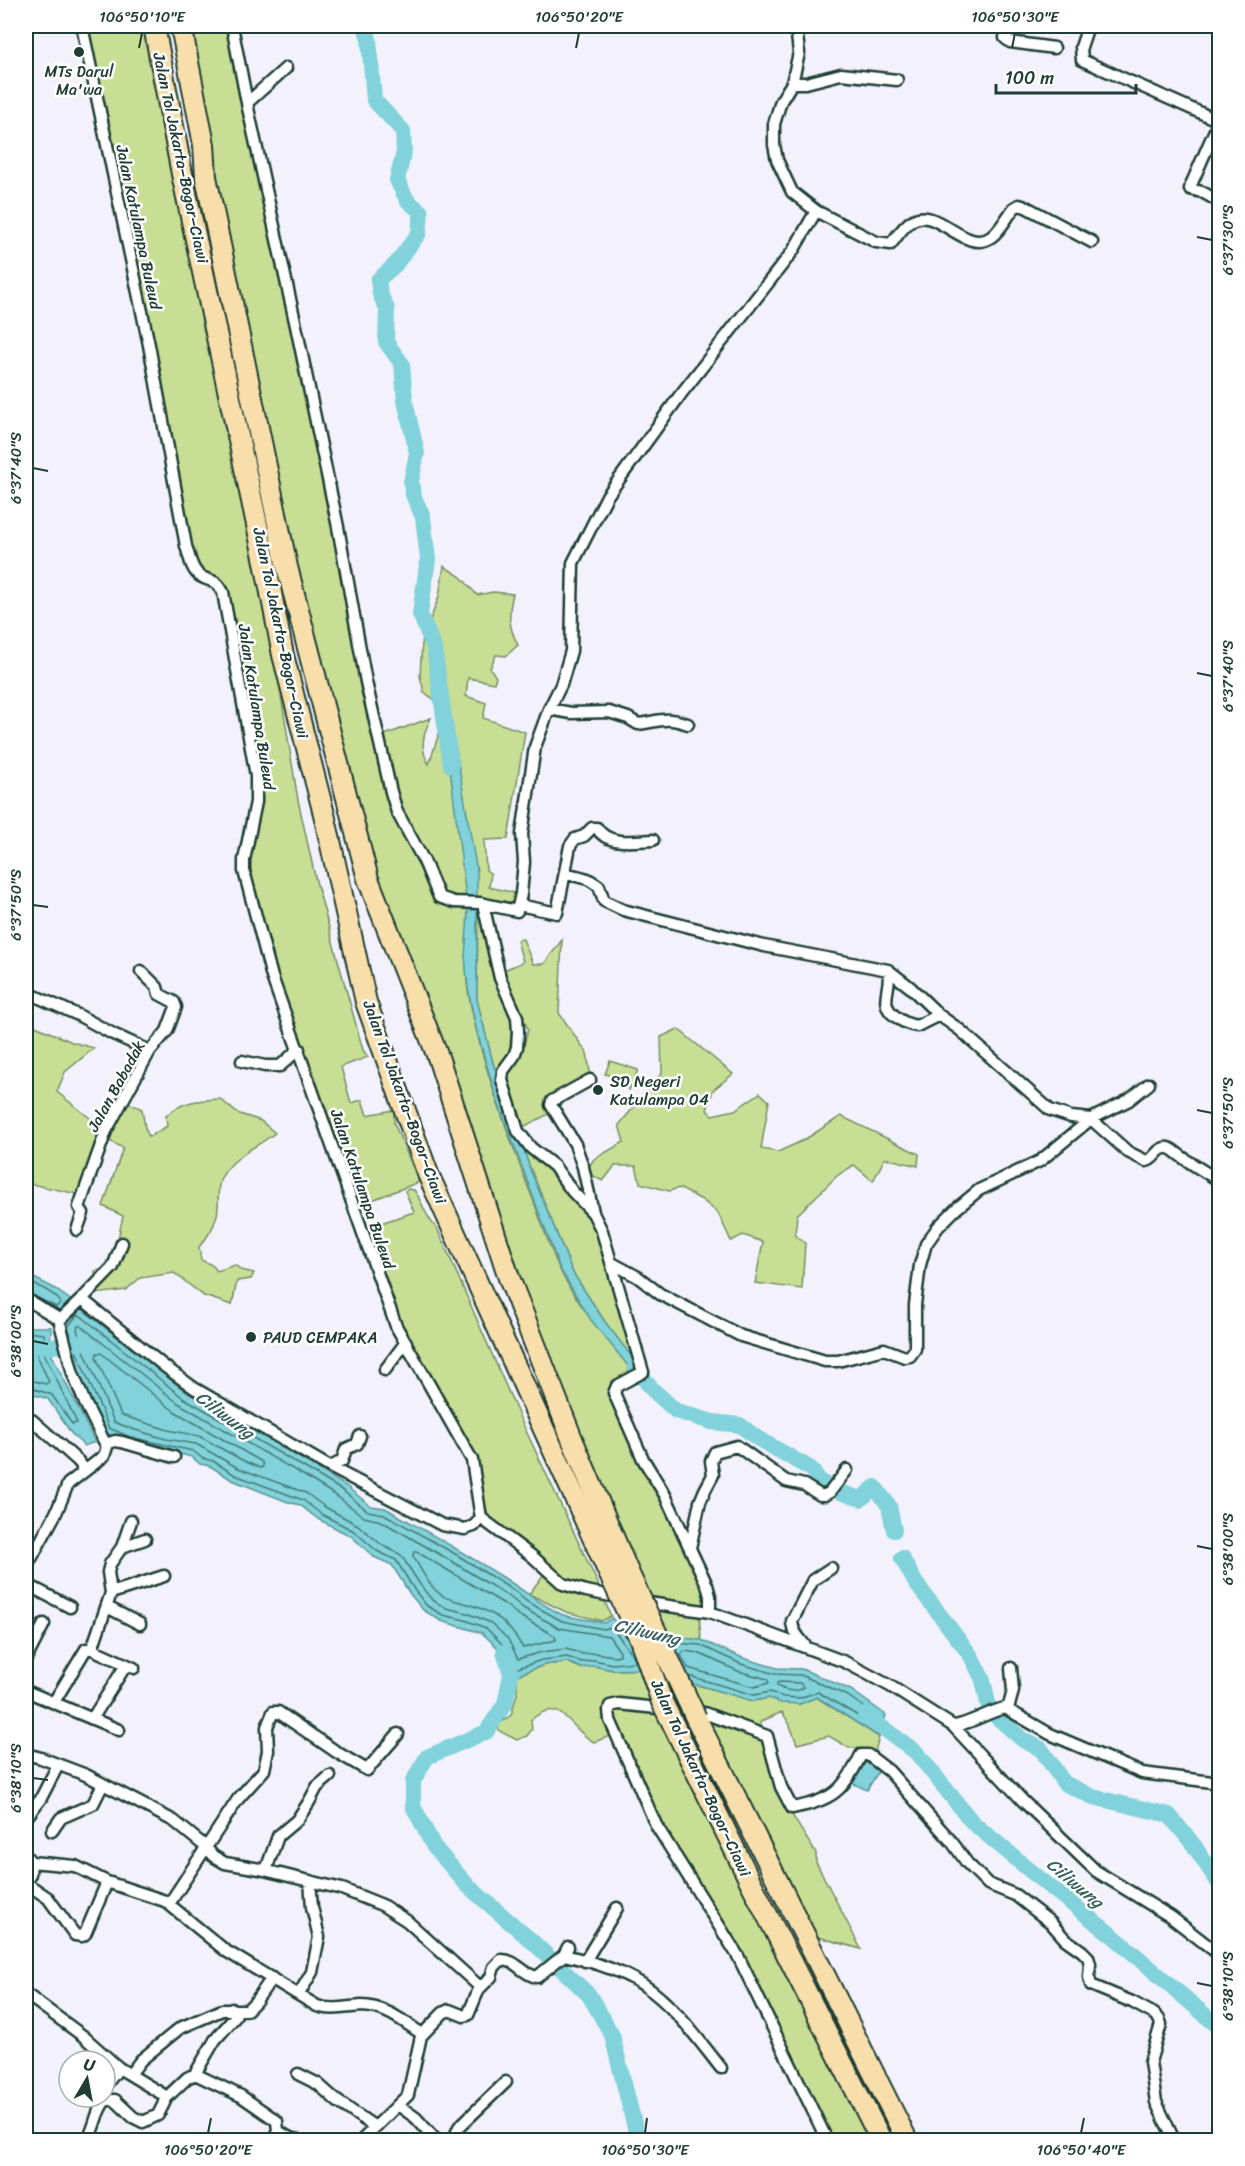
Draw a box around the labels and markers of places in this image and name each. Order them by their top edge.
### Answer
marker: MTs Darul Ma'wa [72,45,86,59]
place label: MTs Darul Ma'wa [45,57,114,104]
place label: SD Negeri Katulampa 04 [610,1067,709,1114]
marker: SD Negeri Katulampa 04 [591,1083,605,1097]
place label: PAUD CEMPAKA [263,1323,377,1352]
marker: PAUD CEMPAKA [244,1330,258,1344]

